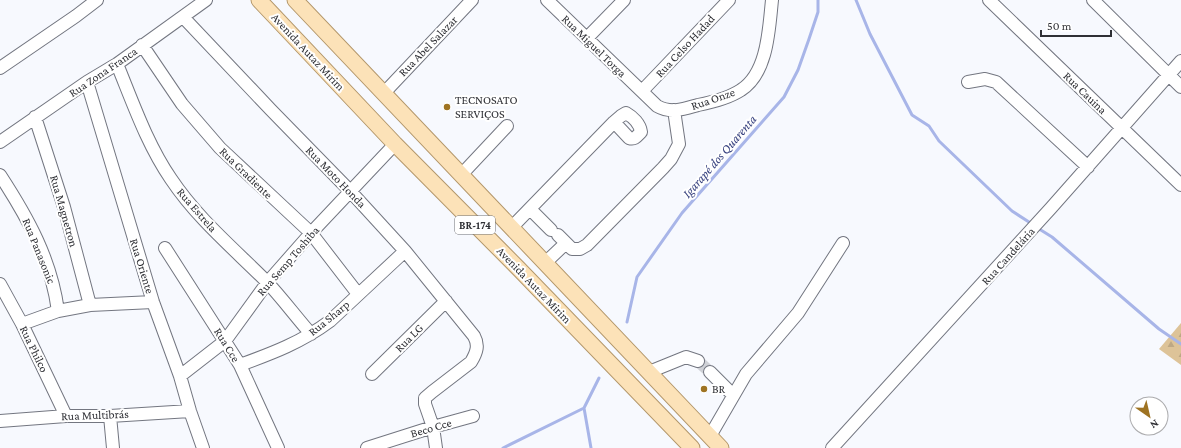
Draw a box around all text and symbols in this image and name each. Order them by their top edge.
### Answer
street label: Avenida Autaz Mirim [268,10,348,94]
street label: Rua Celso Hadad [652,11,718,80]
street label: Rua Abel Salazar [396,12,461,79]
street label: Rua Miguel Torga [559,12,629,81]
scale bar [1041,12,1111,38]
text: 50 m [1047,19,1072,33]
street label: Rua Zona Franca [66,44,140,100]
street label: Rua Cauina [1060,69,1110,117]
street label: Rua Onze [689,85,737,113]
place label: TECNOSATO SERVIÇOS [455,93,517,121]
marker: TECNOSATO SERVIÇOS [442,102,452,112]
water label: Igarapé dos Quarenta [679,112,759,201]
street label: Rua Moto Honda [303,143,369,211]
street label: Rua Gradiente [217,144,275,202]
street label: Rua Magnetron [47,173,81,249]
street label: Rua Estrela [174,185,220,235]
street label: Rua Panasonic [20,216,58,286]
road number: BR-174 [455,216,495,234]
street label: Rua Semp Toshiba [254,223,322,299]
street label: Rua Candelária [978,224,1038,288]
street label: Rua Oriente [127,237,157,295]
street label: Avenida Autaz Mirim [494,244,574,326]
street label: Rua Sharp [306,297,352,339]
street label: Rua LG [392,321,426,355]
street label: Rua Philco [17,323,51,375]
street label: Rua Cce [211,325,243,365]
place label: BR [712,382,726,396]
marker: BR [699,384,709,394]
north arrow [1129,396,1169,436]
street label: Rua Multibrás [61,407,129,423]
street label: Beco Cce [409,415,453,441]
text: N [1148,417,1161,432]

